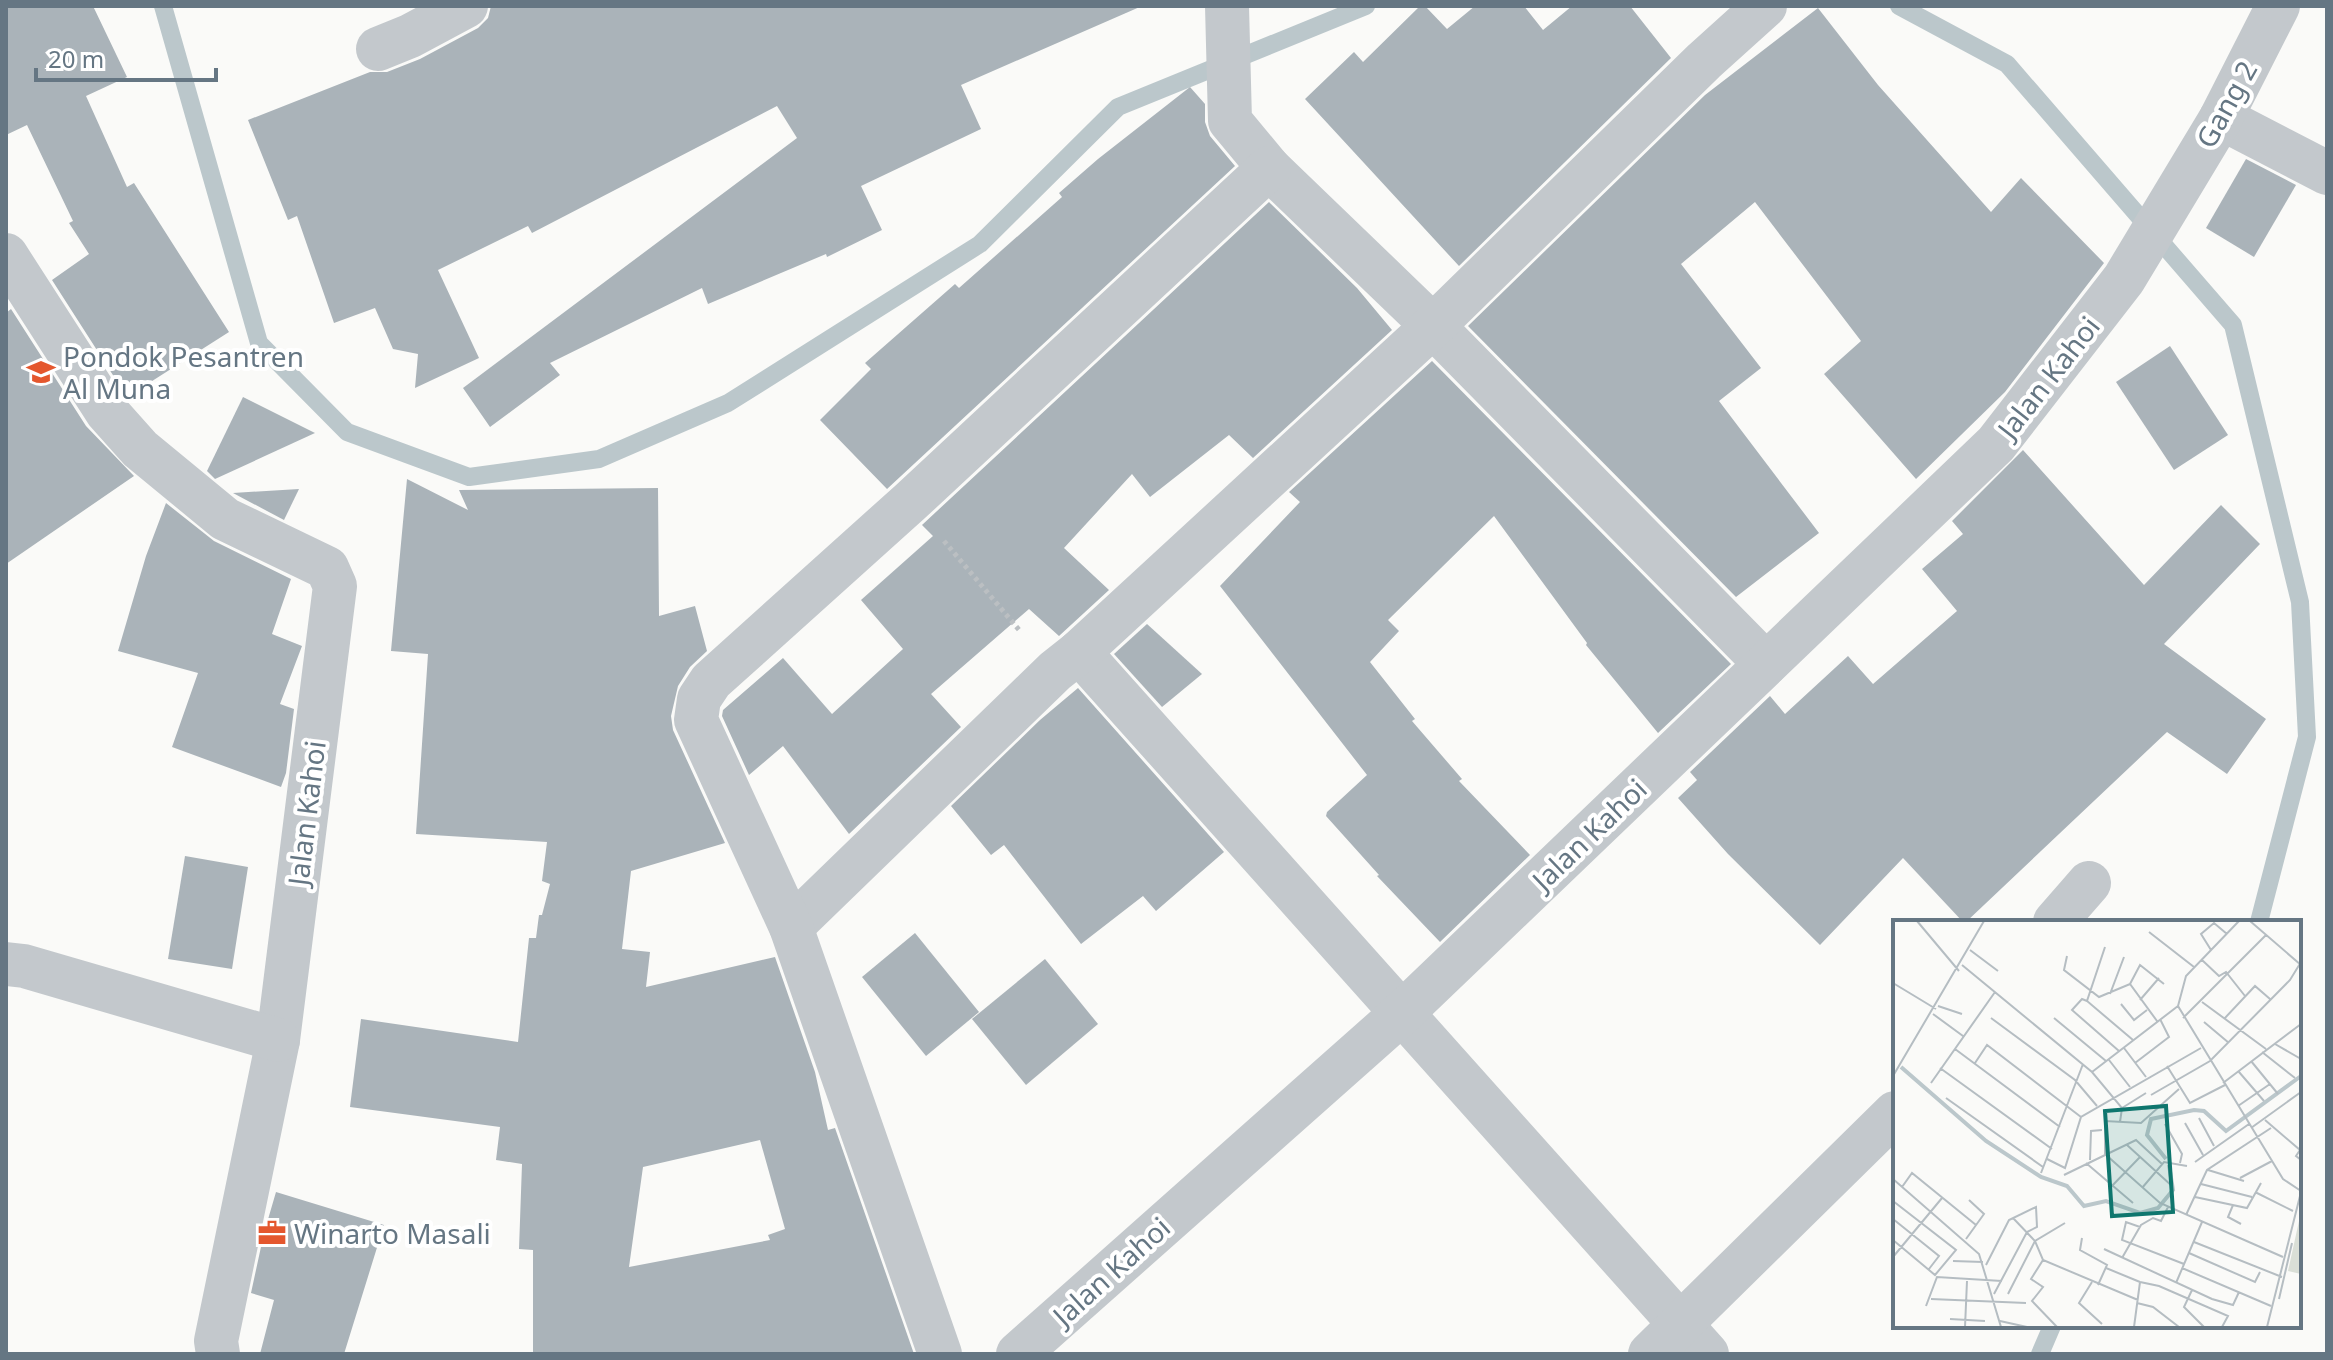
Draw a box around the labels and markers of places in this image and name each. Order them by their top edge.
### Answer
place label: Pondok Pesantren Al Muna [63,337,304,407]
school or university icon: Pondok Pesantren Al Muna [26,357,56,387]
place label: Winarto Masali [294,1214,491,1252]
office icon: Winarto Masali [257,1218,287,1248]

